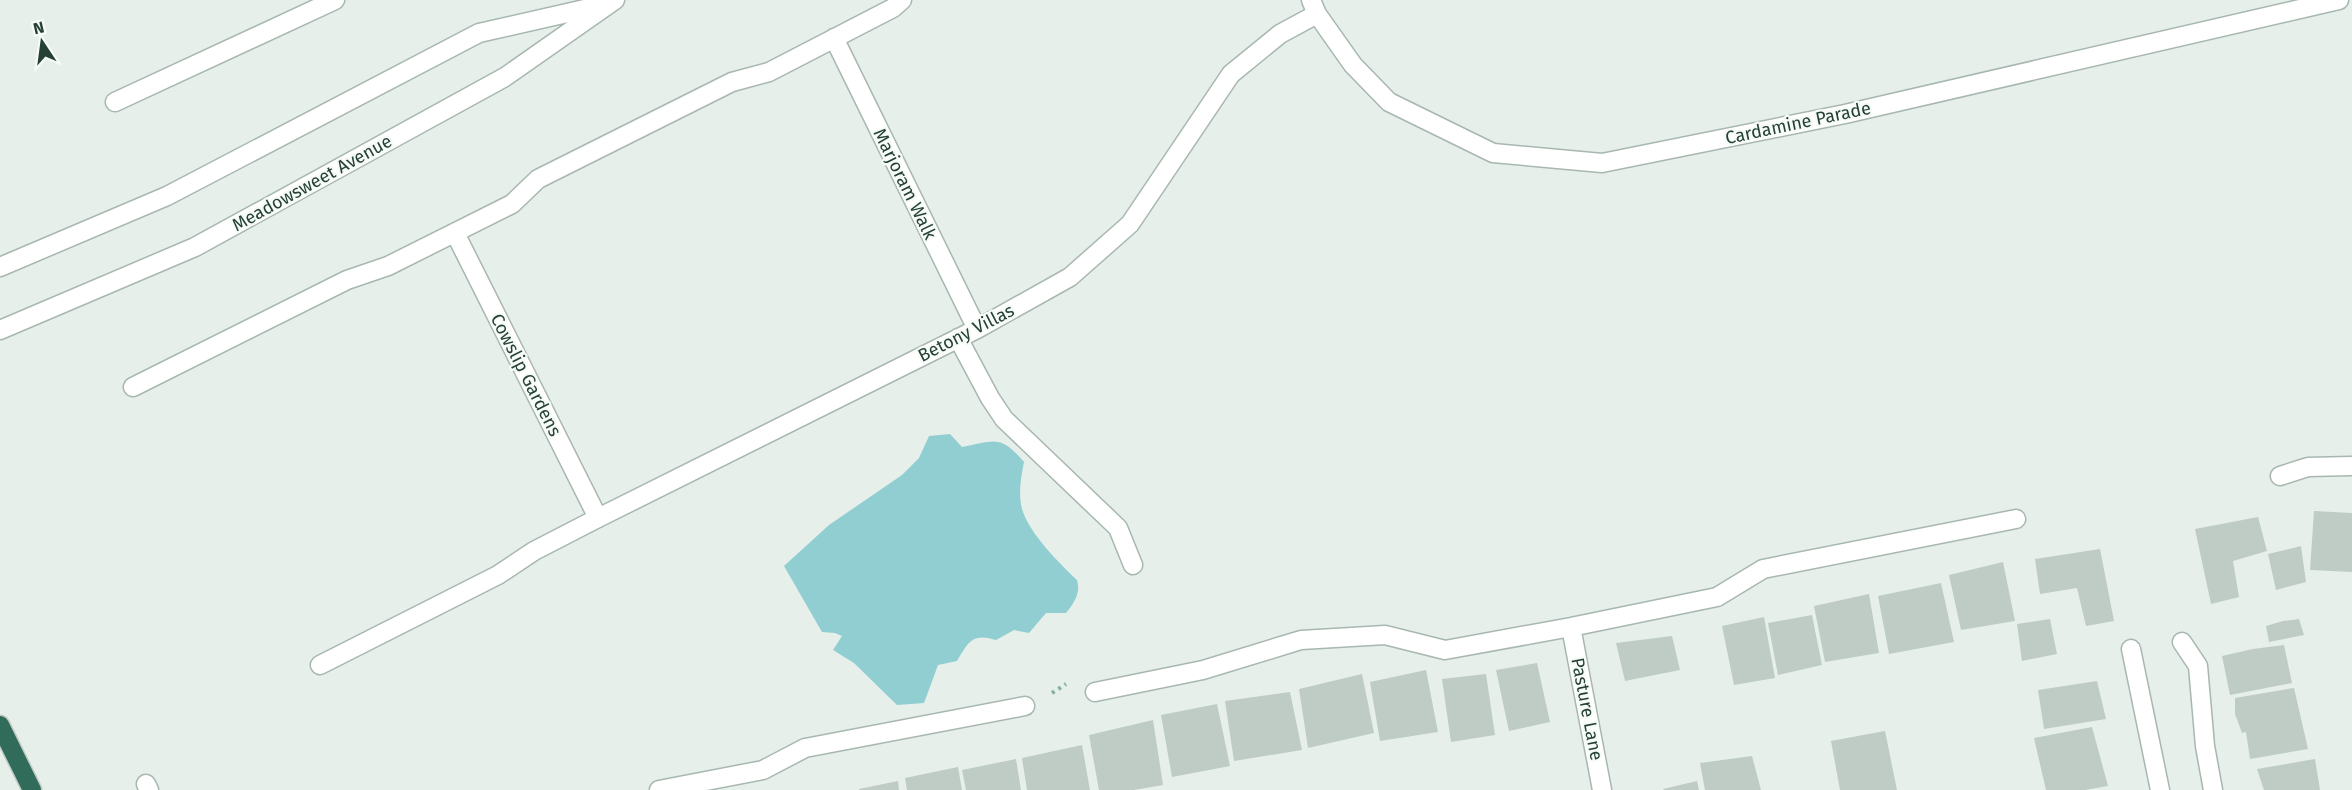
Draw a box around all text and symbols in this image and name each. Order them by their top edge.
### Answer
north arrow [12,12,72,72]
text: N [31,17,46,38]
street label: Cardamine Parade [1723,97,1873,149]
street label: Marjoram Walk [869,125,942,244]
street label: Meadowsweet Avenue [228,130,396,236]
street label: Betony Villas [914,299,1018,367]
street label: Cowslip Gardens [486,310,566,440]
street label: Pasture Lane [1566,656,1608,762]

